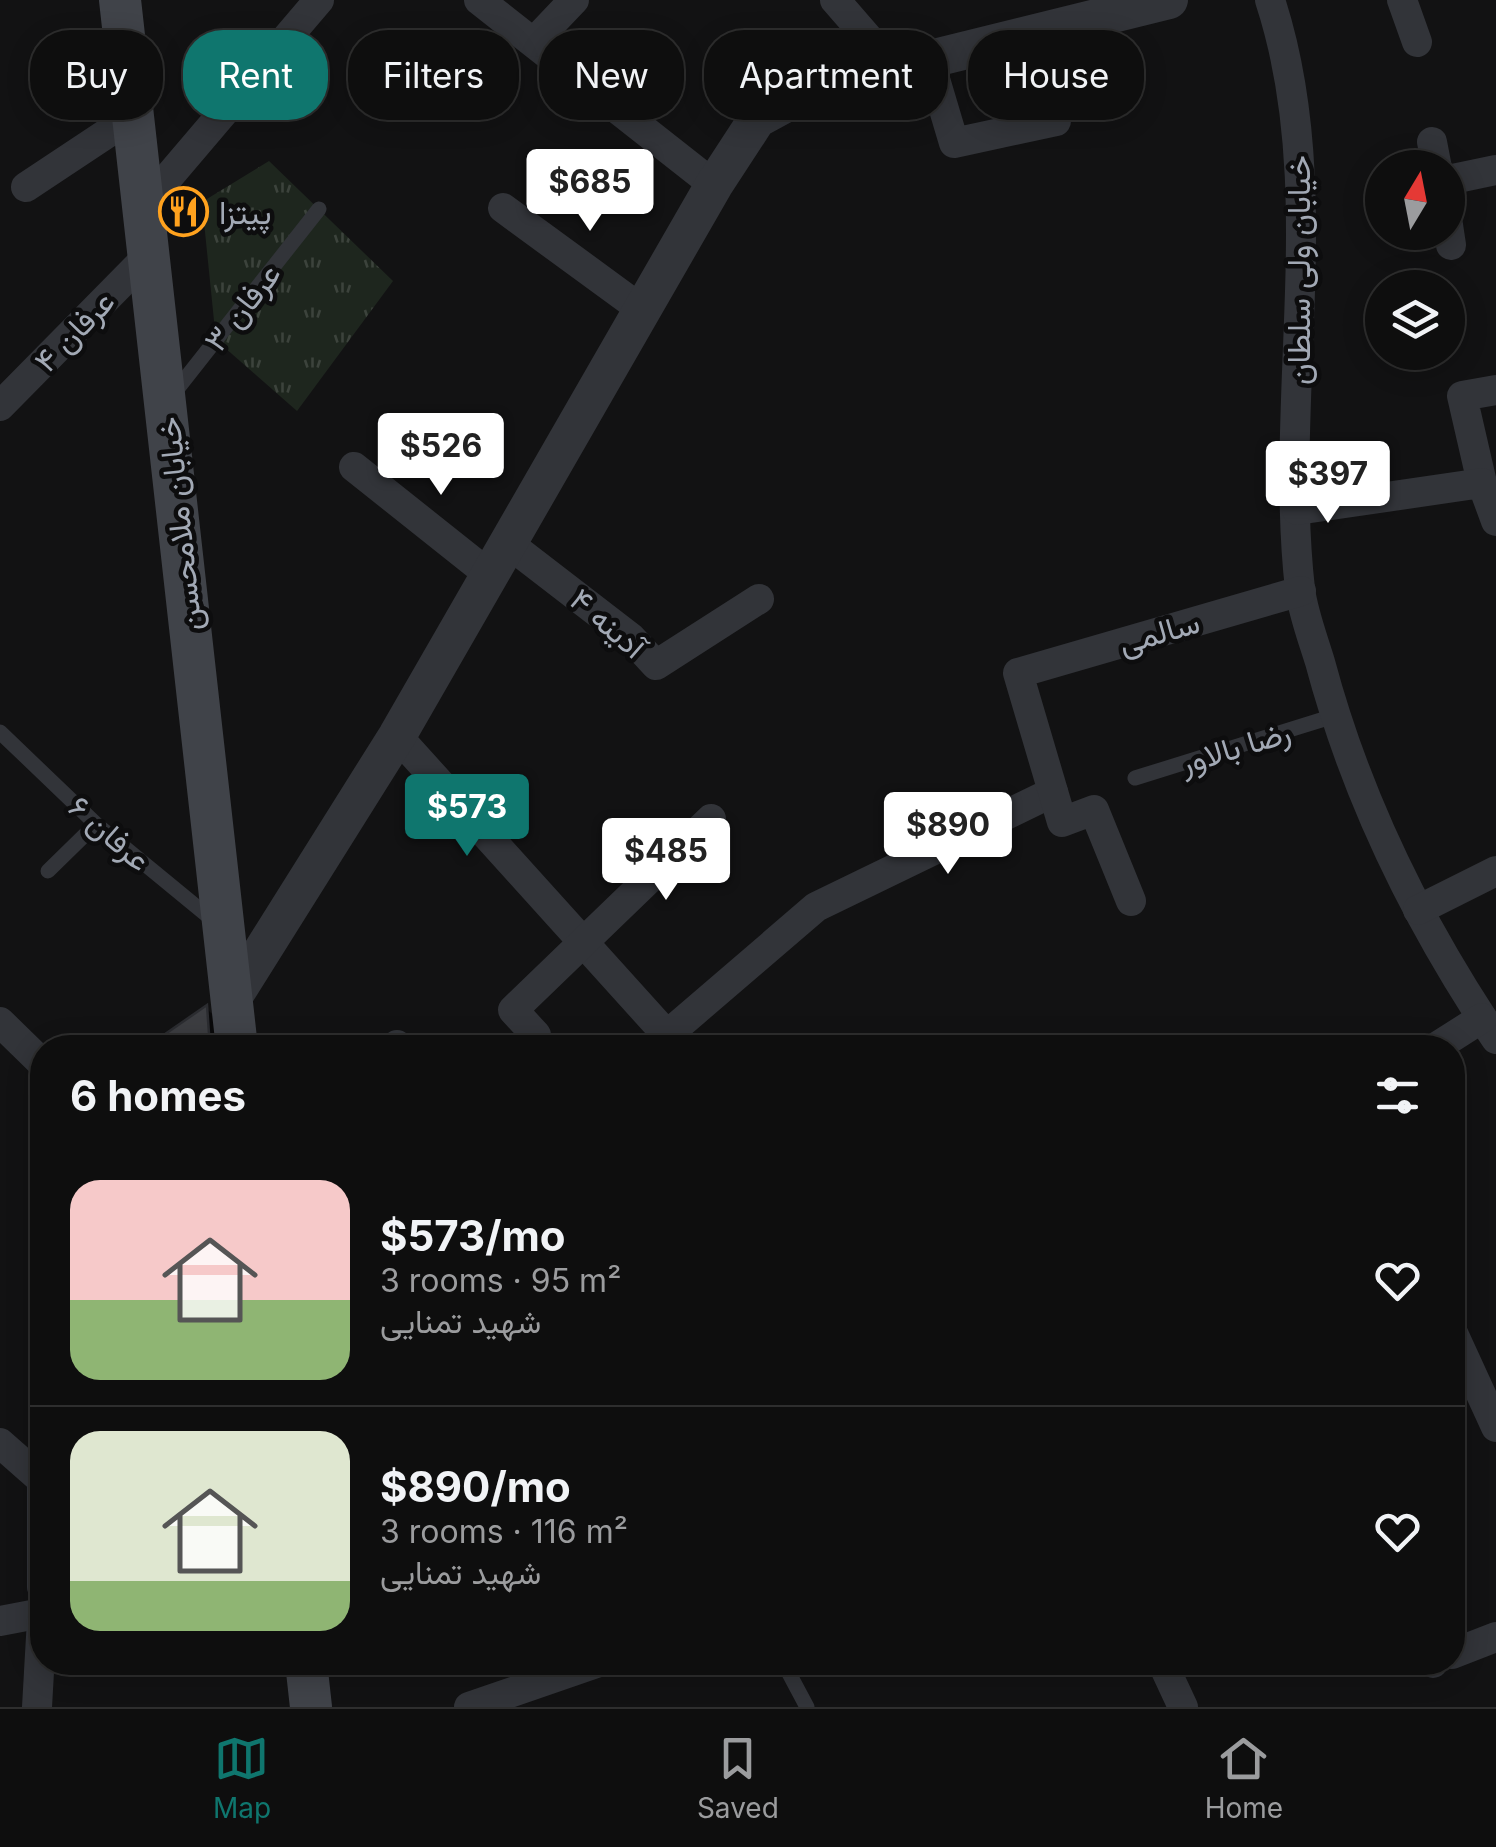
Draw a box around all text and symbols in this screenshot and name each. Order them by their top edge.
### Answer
chip: Buy [30,30,163,120]
chip: Rent [183,30,328,120]
chip: Filters [348,30,519,120]
chip: New [539,30,684,120]
chip: Apartment [704,30,948,120]
chip: House [968,30,1144,120]
pin: $685 [531,149,649,234]
north arrow [1365,150,1465,250]
map controls [1365,150,1465,370]
street label: خیابان ولی سلطان [1279,155,1319,385]
text: $685 [548,162,632,201]
restaurant icon: پیتزا [158,186,210,238]
place label: پیتزا [219,193,272,235]
street label: عرفان ۳ [195,255,289,360]
button: layers [1365,270,1465,370]
street label: عرفان ۴ [26,282,123,381]
pin: $526 [382,413,500,498]
street label: خیابان ملامحسن [148,415,210,633]
text: $526 [400,426,482,465]
pin: $397 [1269,441,1387,526]
text: $397 [1288,454,1368,493]
street label: آدینه ۴ [562,580,656,668]
street label: سالمی [1114,602,1204,662]
street label: رضا بالاور [1174,712,1295,784]
pin: $573 [408,774,526,859]
street label: عرفان ۶ [60,787,159,880]
text: $573 [427,787,507,826]
pin: $890 [889,792,1007,877]
text: $890 [906,805,990,844]
pin: $485 [607,818,725,903]
text: $485 [624,831,708,870]
icon: filters [1370,1068,1425,1123]
text: 6 homes [70,1070,246,1121]
text: $573/mo [380,1210,566,1261]
icon: home [150,1220,270,1340]
icon: heart [1370,1253,1425,1308]
text: 3 rooms · 95 m² [380,1261,621,1300]
text: شهید تمنایی [380,1302,541,1341]
text: $890/mo [380,1461,571,1512]
icon: home [150,1471,270,1591]
icon: heart [1370,1504,1425,1559]
text: 3 rooms · 116 m² [380,1512,628,1551]
text: شهید تمنایی [380,1553,541,1592]
tab: Map [213,1731,271,1825]
tab: Saved [697,1731,779,1825]
tab: Home [1205,1731,1283,1825]

